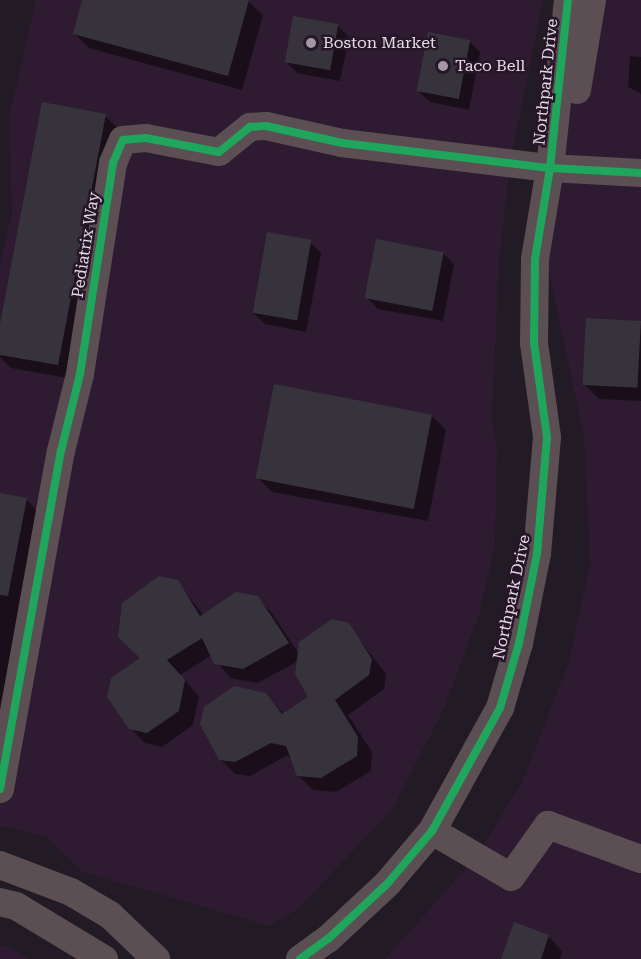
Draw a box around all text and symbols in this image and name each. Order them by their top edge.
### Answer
street label: Northpark Drive [530,18,562,146]
place label: Boston Market [323,33,436,53]
marker: Boston Market [304,36,318,50]
place label: Taco Bell [455,56,525,76]
marker: Taco Bell [436,59,450,73]
street label: Pediatrix Way [68,191,104,299]
street label: Northpark Drive [489,533,535,661]

